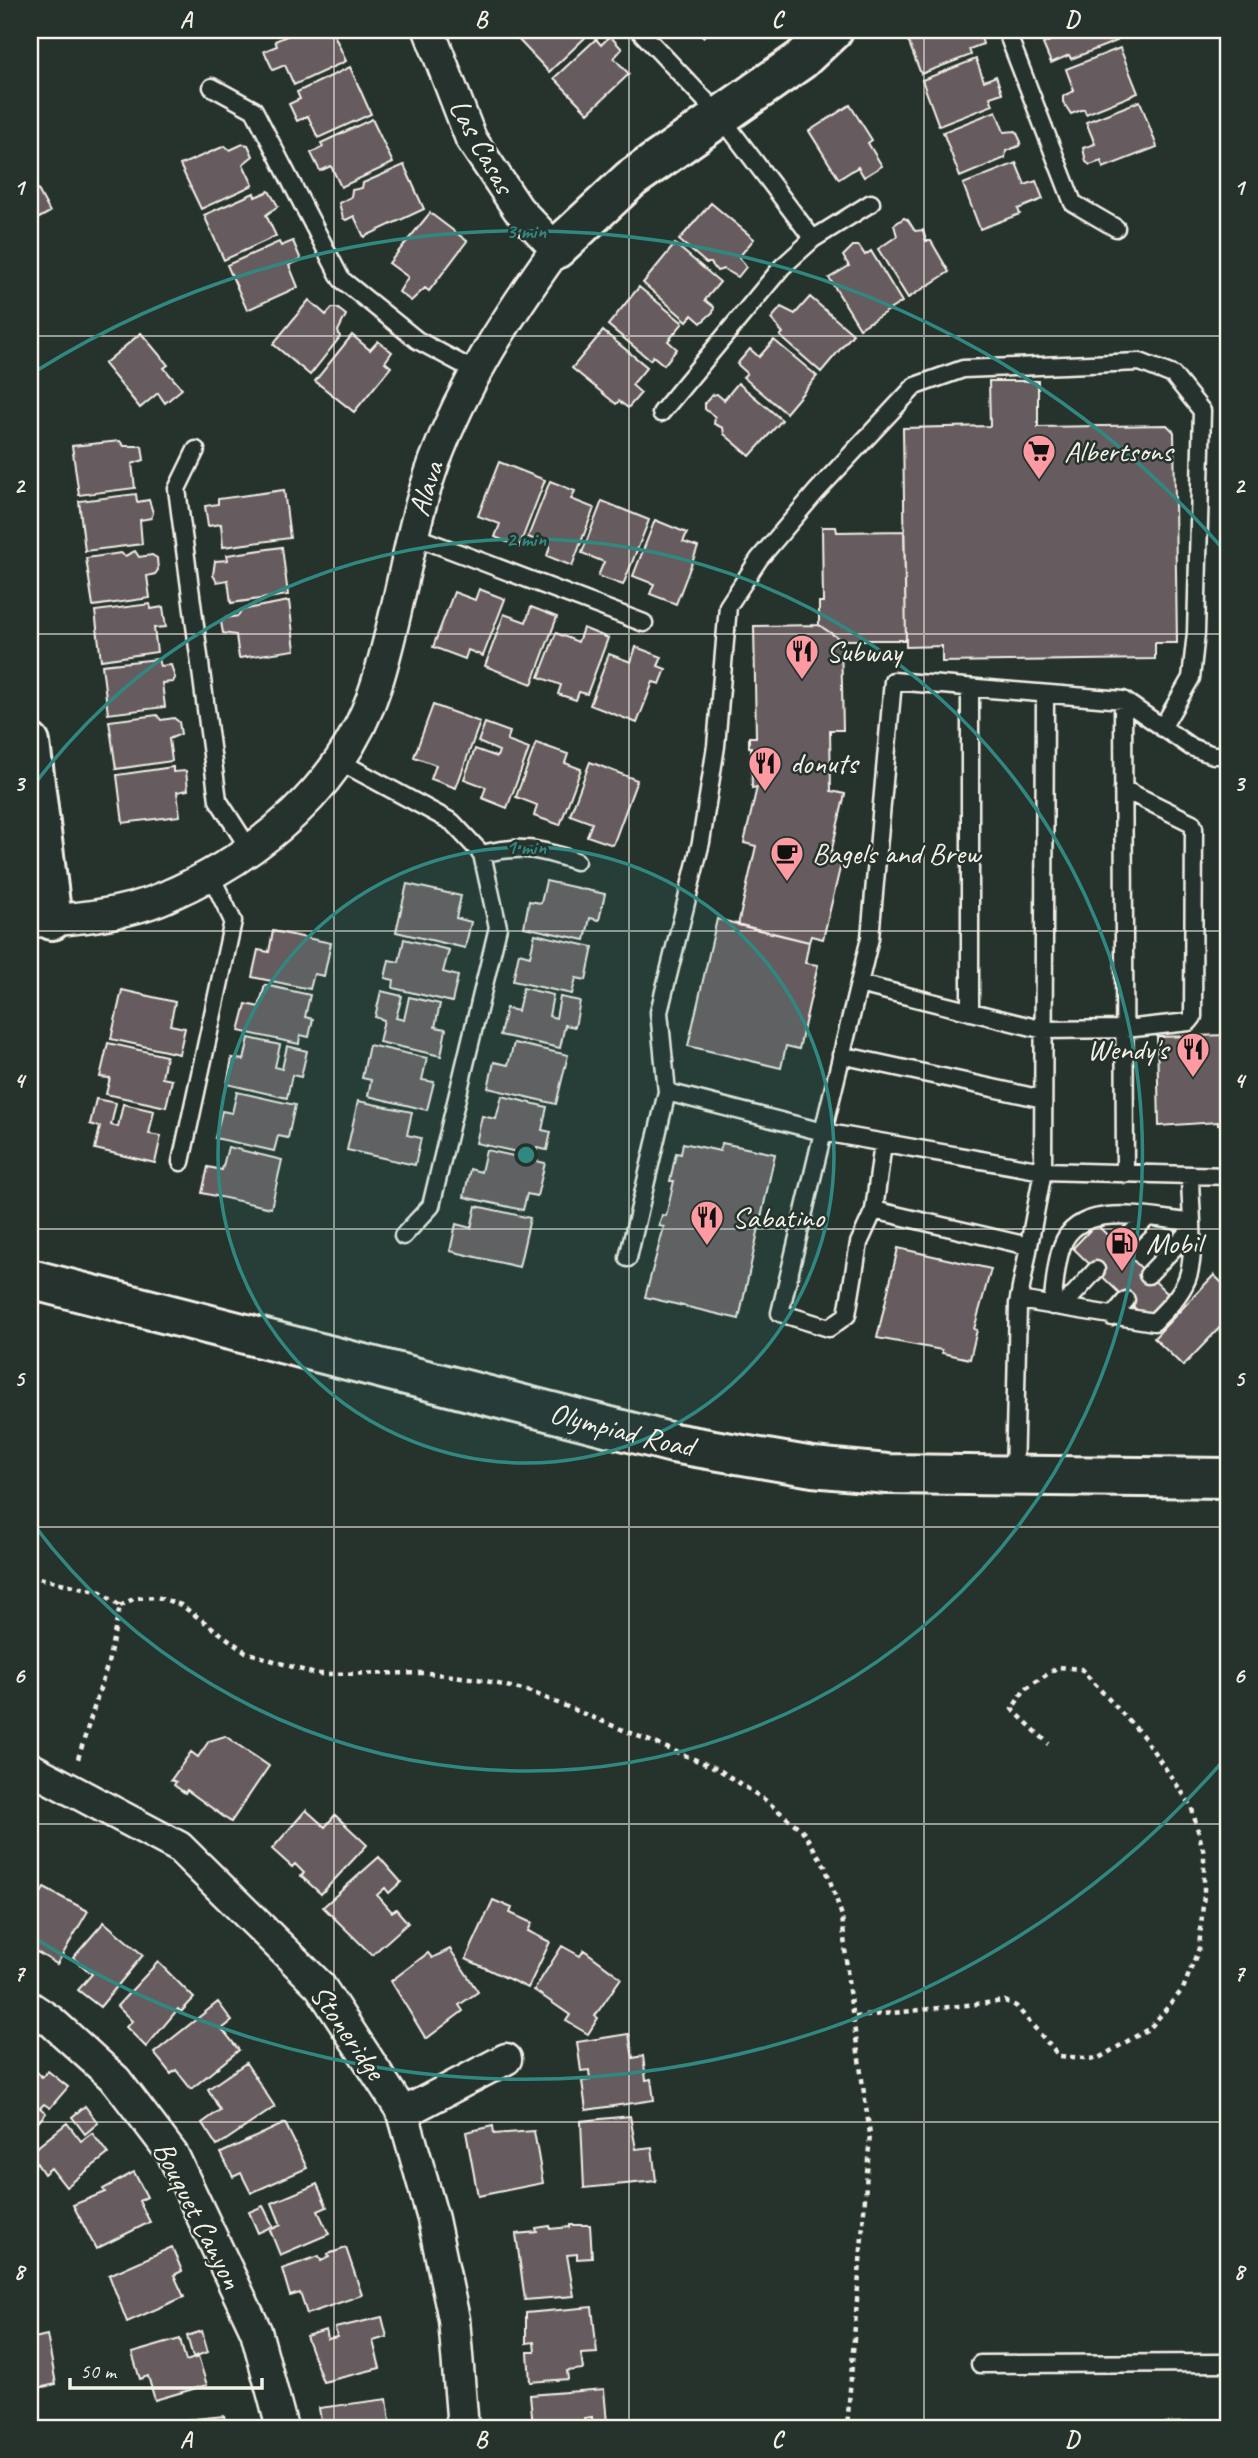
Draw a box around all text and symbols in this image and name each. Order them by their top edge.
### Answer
text: A [180,5,194,34]
text: B [475,5,489,34]
text: C [772,5,786,34]
text: D [1065,5,1081,34]
street label: Las Casas [441,92,525,203]
text: 1 [14,173,27,202]
text: 1 [1234,173,1247,202]
text: 3 min [506,218,546,244]
supermarket icon: Albertsons [1020,432,1058,481]
place label: Albertsons [1064,432,1175,470]
street label: Alava [400,454,453,520]
text: 2 [14,471,27,500]
text: 2 [1234,471,1247,500]
text: 2 min [506,526,546,552]
restaurant icon: Subway [783,632,821,681]
place label: Subway [826,632,904,670]
restaurant icon: donuts [746,744,784,793]
place label: donuts [790,744,860,782]
text: 3 [14,769,27,798]
text: 3 [1234,769,1247,798]
text: 1 min [506,834,546,860]
cafe icon: Bagels and Brew [768,834,806,883]
place label: Bagels and Brew [812,834,983,872]
place label: Wendy's [1087,1030,1171,1068]
restaurant icon: Wendy's [1174,1030,1212,1079]
text: 4 [14,1066,27,1095]
text: 4 [1234,1066,1247,1095]
centre of rings [514,1143,538,1167]
restaurant icon: Sabatino [688,1198,726,1247]
place label: Sabatino [732,1198,826,1236]
fuel station icon: Mobil [1103,1224,1141,1273]
place label: Mobil [1146,1224,1207,1262]
text: 5 [14,1364,26,1393]
text: 5 [1234,1364,1246,1393]
street label: Olympiad Road [546,1393,701,1466]
text: 6 [14,1661,27,1690]
text: 6 [1234,1661,1247,1690]
text: 7 [14,1959,27,1988]
text: 7 [1234,1959,1247,1988]
street label: Stoneridge [302,1977,396,2089]
street label: Bouquet Canyon [145,2135,252,2296]
text: 8 [14,2257,27,2286]
text: 8 [1234,2257,1247,2286]
scale bar [70,2346,262,2390]
text: 50 m [80,2358,118,2384]
text: A [180,2425,194,2454]
text: B [475,2425,489,2454]
text: C [772,2425,786,2454]
text: D [1065,2425,1081,2454]

